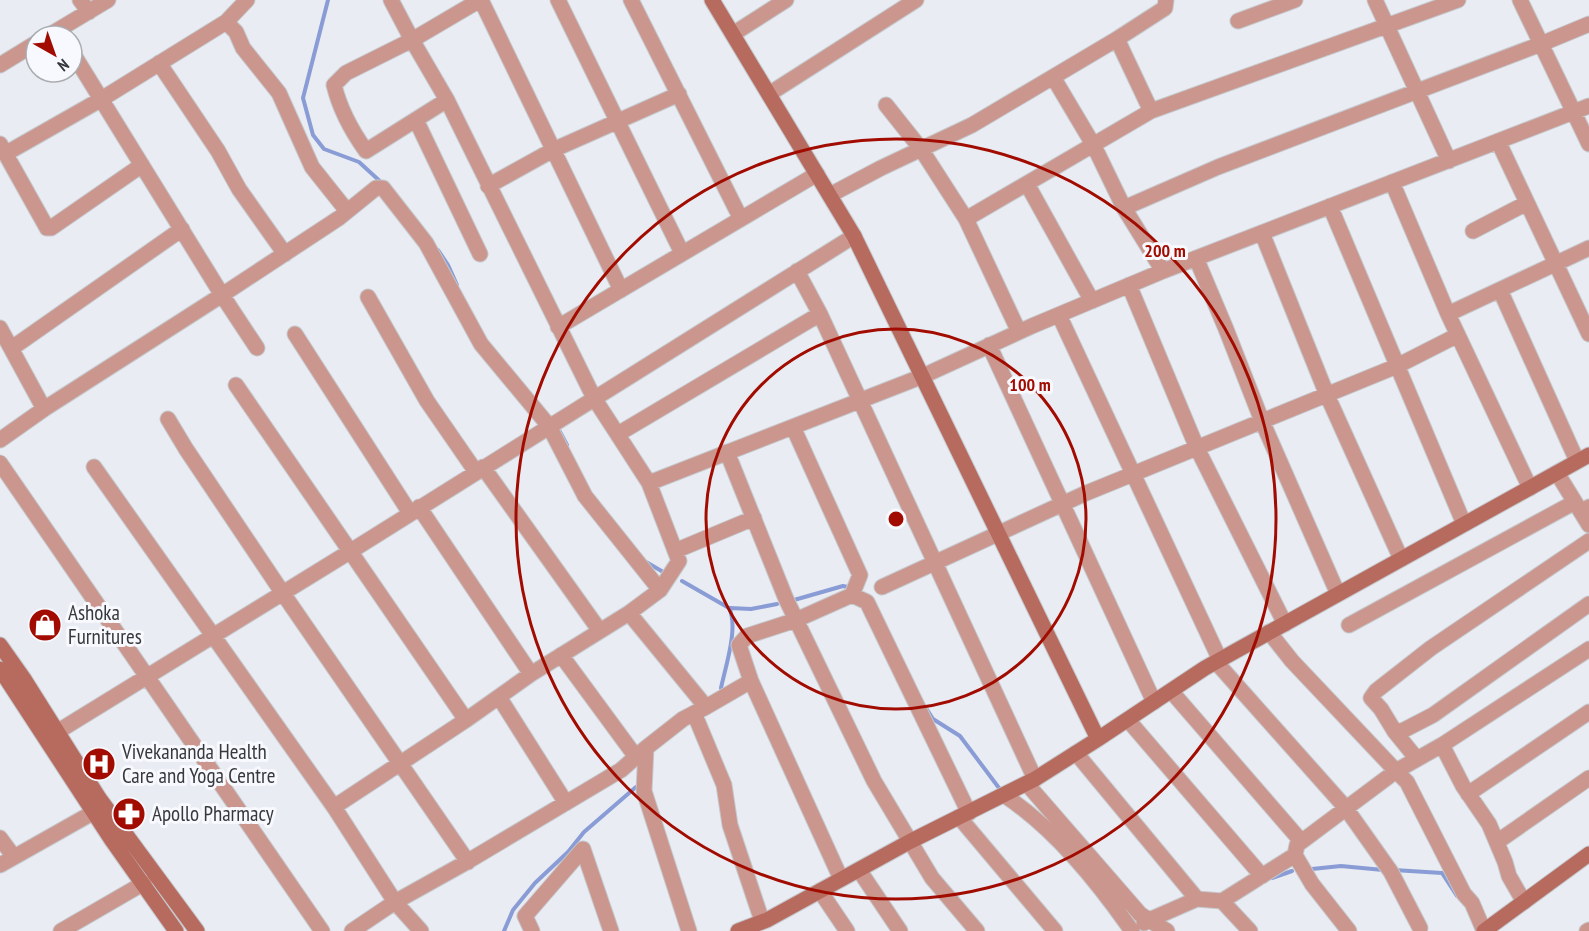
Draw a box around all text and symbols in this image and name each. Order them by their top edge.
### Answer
north arrow [24,24,84,84]
text: N [54,55,73,76]
text: 200 m [1144,239,1186,262]
text: 100 m [1009,373,1051,396]
centre of rings [886,509,906,529]
place label: Ashoka Furnitures [68,599,142,650]
shop icon: Ashoka Furnitures [27,607,63,643]
place label: Vivekananda Health Care and Yoga Centre [121,738,275,789]
hospital icon: Vivekananda Health Care and Yoga Centre [81,746,117,782]
pharmacy icon: Apollo Pharmacy [111,796,147,832]
place label: Apollo Pharmacy [152,800,274,827]

